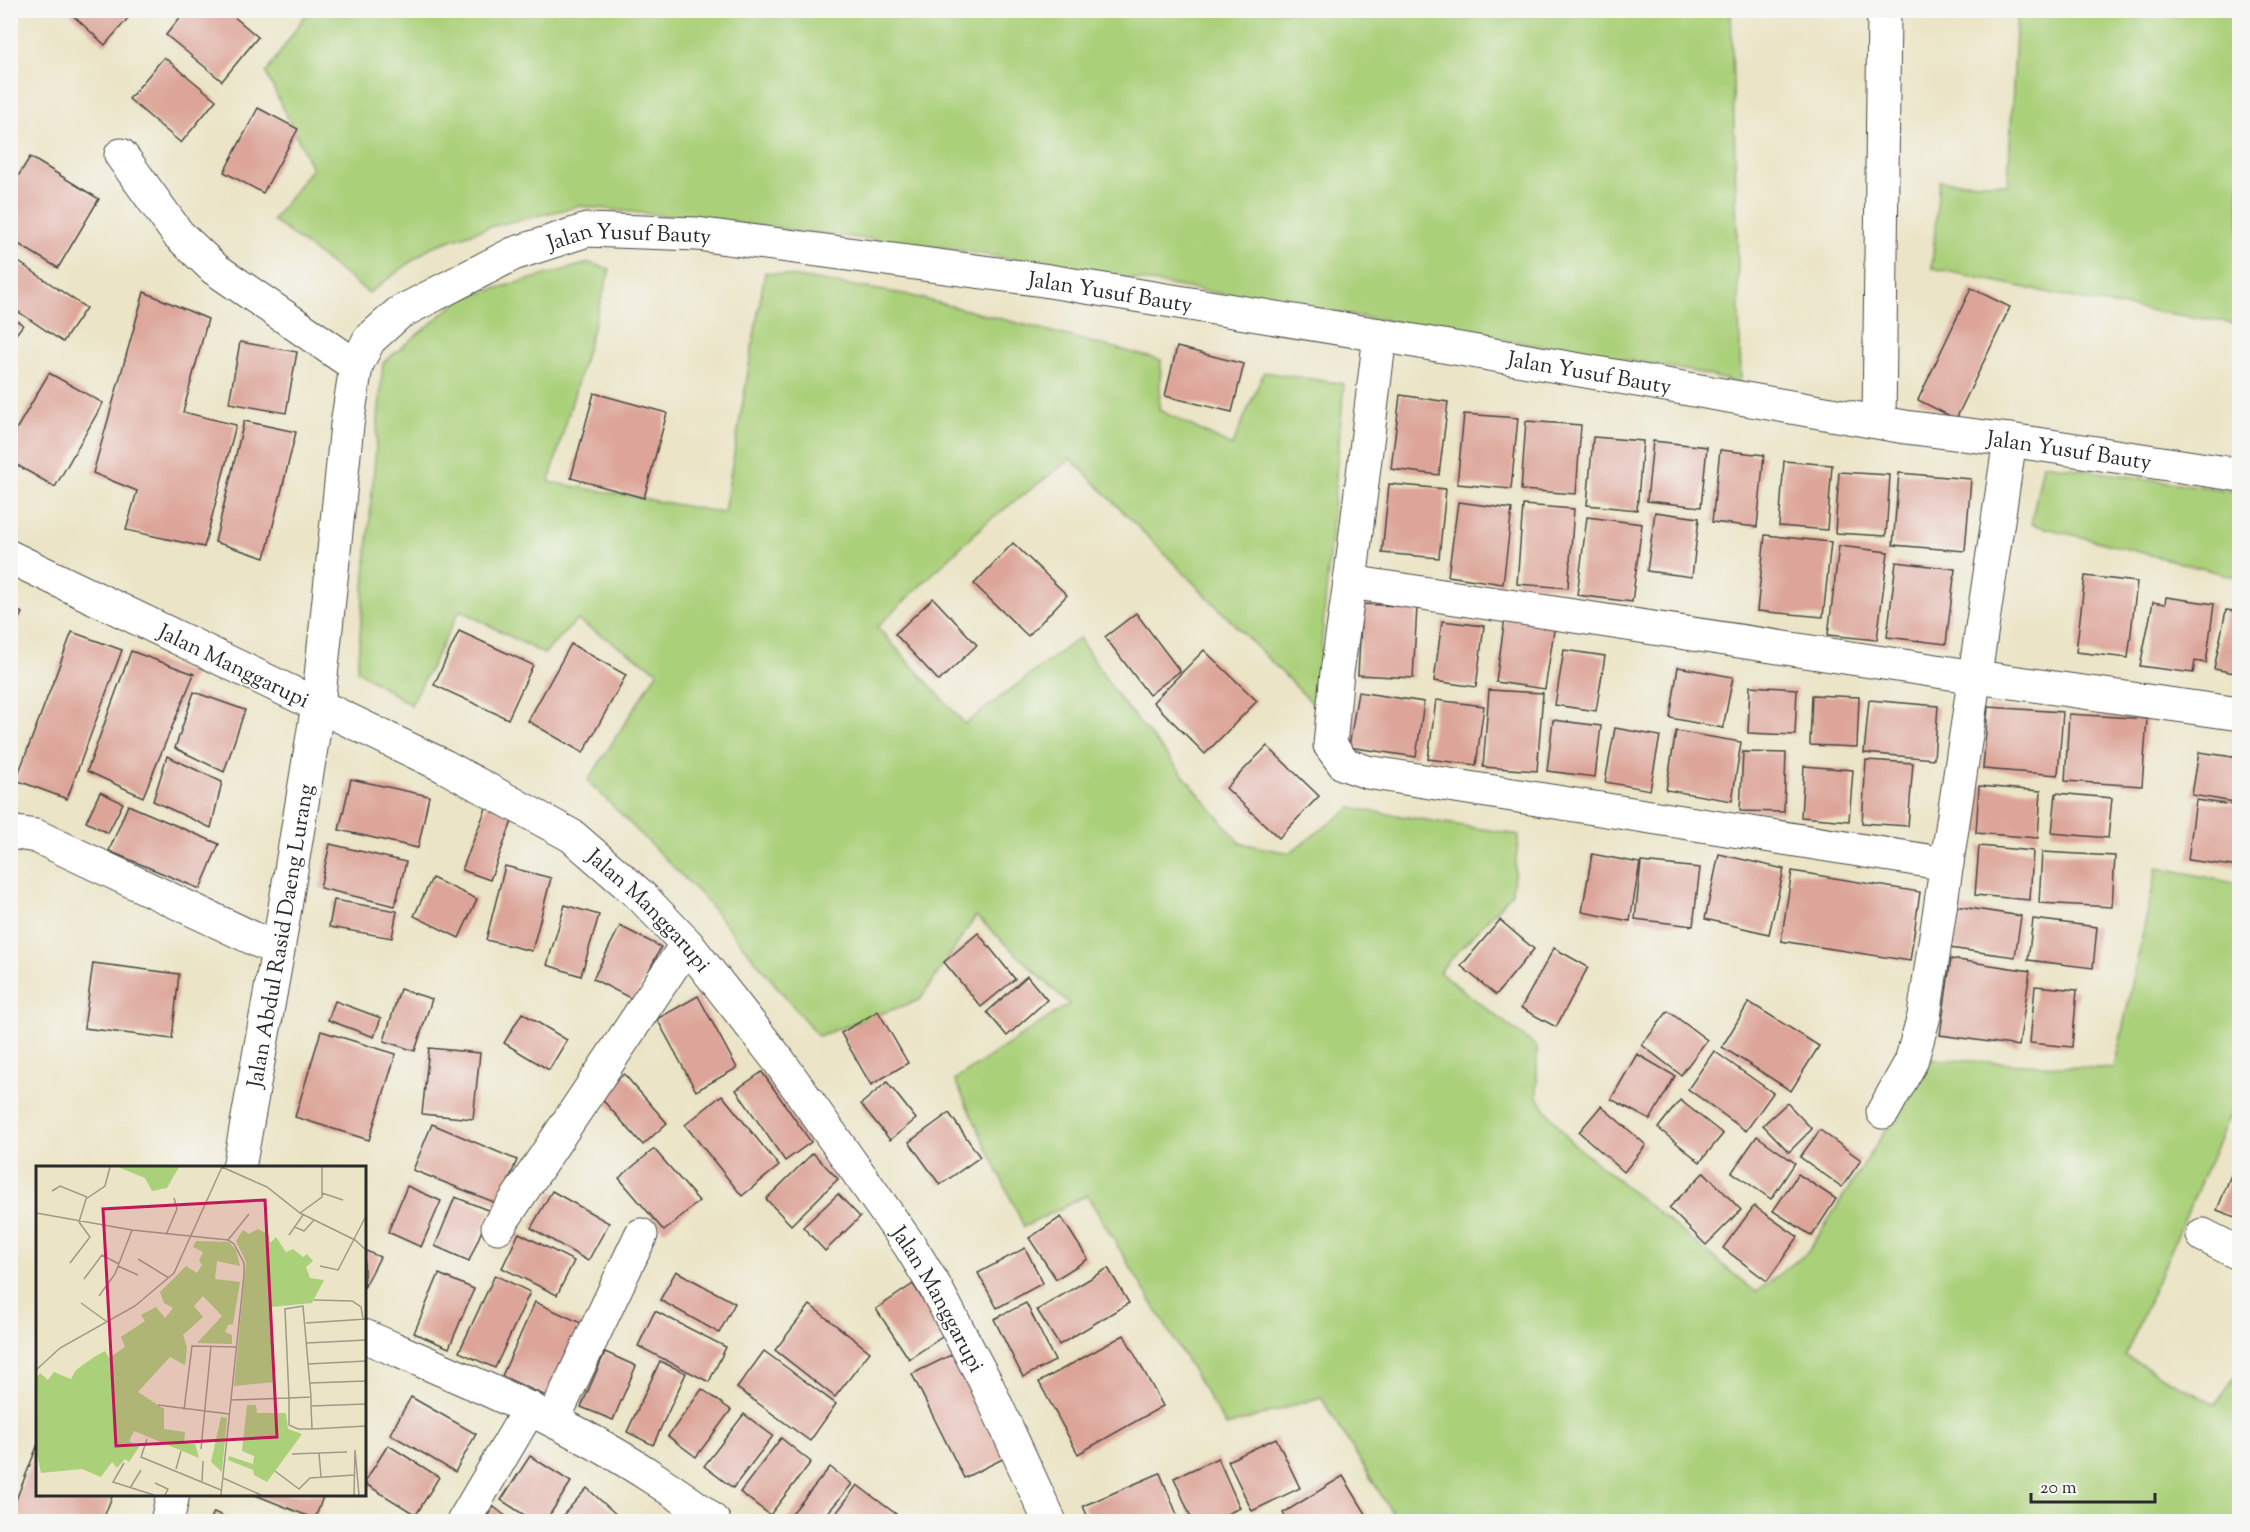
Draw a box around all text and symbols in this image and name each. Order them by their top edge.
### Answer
street label: Jalan Yusuf Bauty [543,216,713,261]
street label: Jalan Yusuf Bauty [1025,265,1195,323]
street label: Jalan Yusuf Bauty [1504,344,1674,405]
street label: Jalan Yusuf Bauty [1984,424,2153,480]
street label: Jalan Manggarupi [151,617,314,718]
street label: Jalan Abdul Rasid Daeng Lurang [241,782,324,1091]
street label: Jalan Manggarupi [578,842,717,981]
inset map [36,1166,366,1496]
street label: Jalan Manggarupi [881,1220,991,1379]
scale bar [2031,1466,2156,1504]
text: 20 m [2040,1476,2077,1502]

